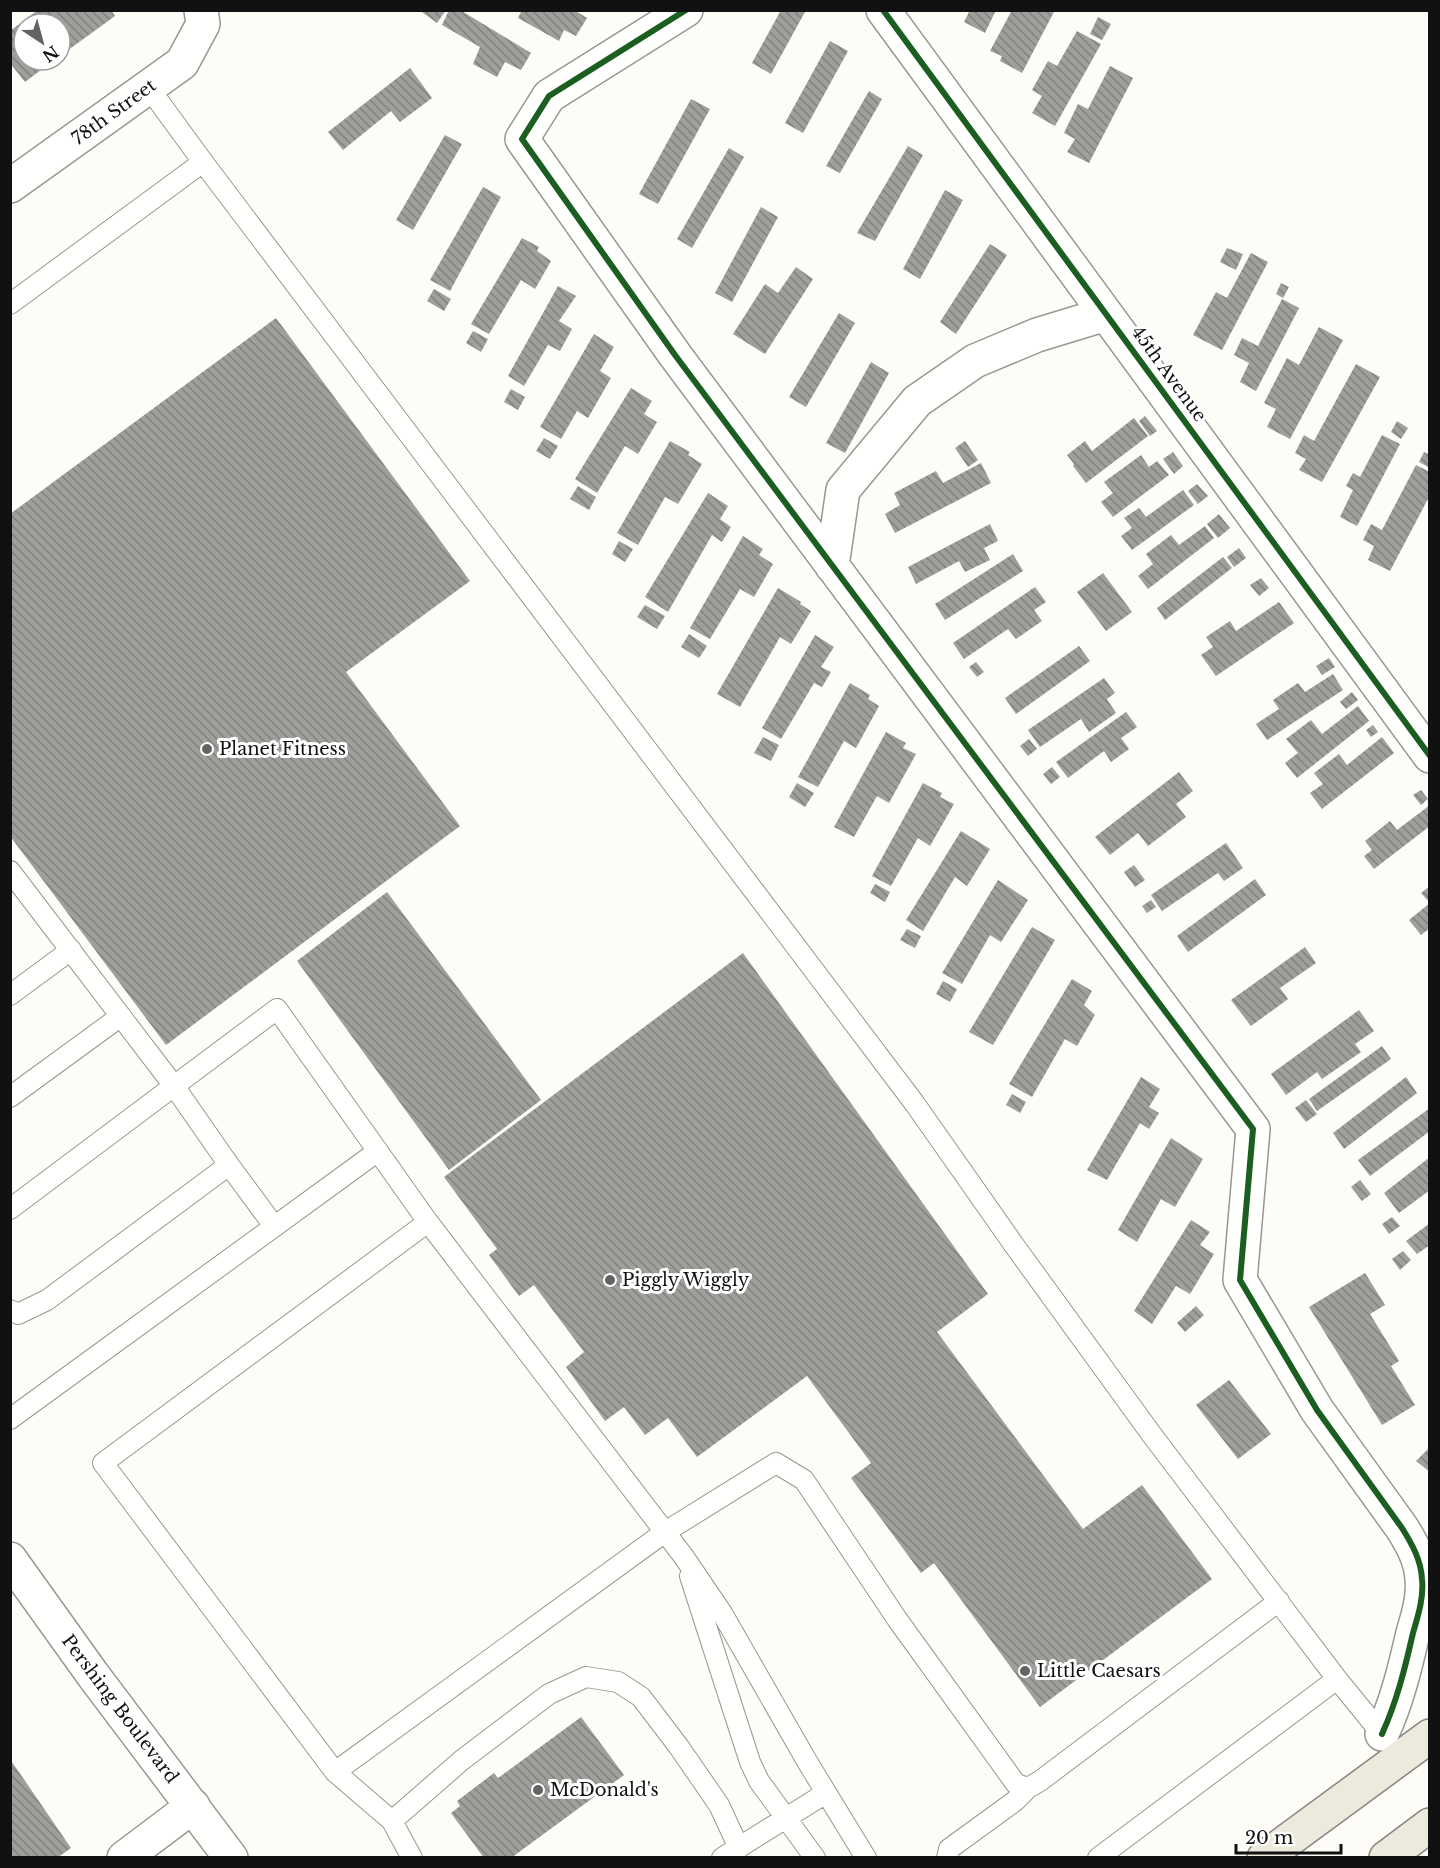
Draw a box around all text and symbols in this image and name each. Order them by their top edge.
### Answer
north arrow [12,12,72,72]
text: N [39,42,63,67]
street label: 78th Street [68,74,160,150]
street label: 45th Avenue [1127,322,1211,426]
place label: Planet Fitness [219,738,346,760]
marker: Planet Fitness [200,742,214,756]
place label: Piggly Wiggly [622,1269,750,1291]
marker: Piggly Wiggly [603,1273,617,1287]
street label: Pershing Boulevard [57,1630,183,1788]
place label: Little Caesars [1037,1660,1161,1682]
marker: Little Caesars [1018,1664,1032,1678]
place label: McDonald's [550,1779,659,1801]
marker: McDonald's [531,1783,545,1797]
scale bar [1236,1817,1341,1855]
text: 20 m [1245,1827,1293,1849]

